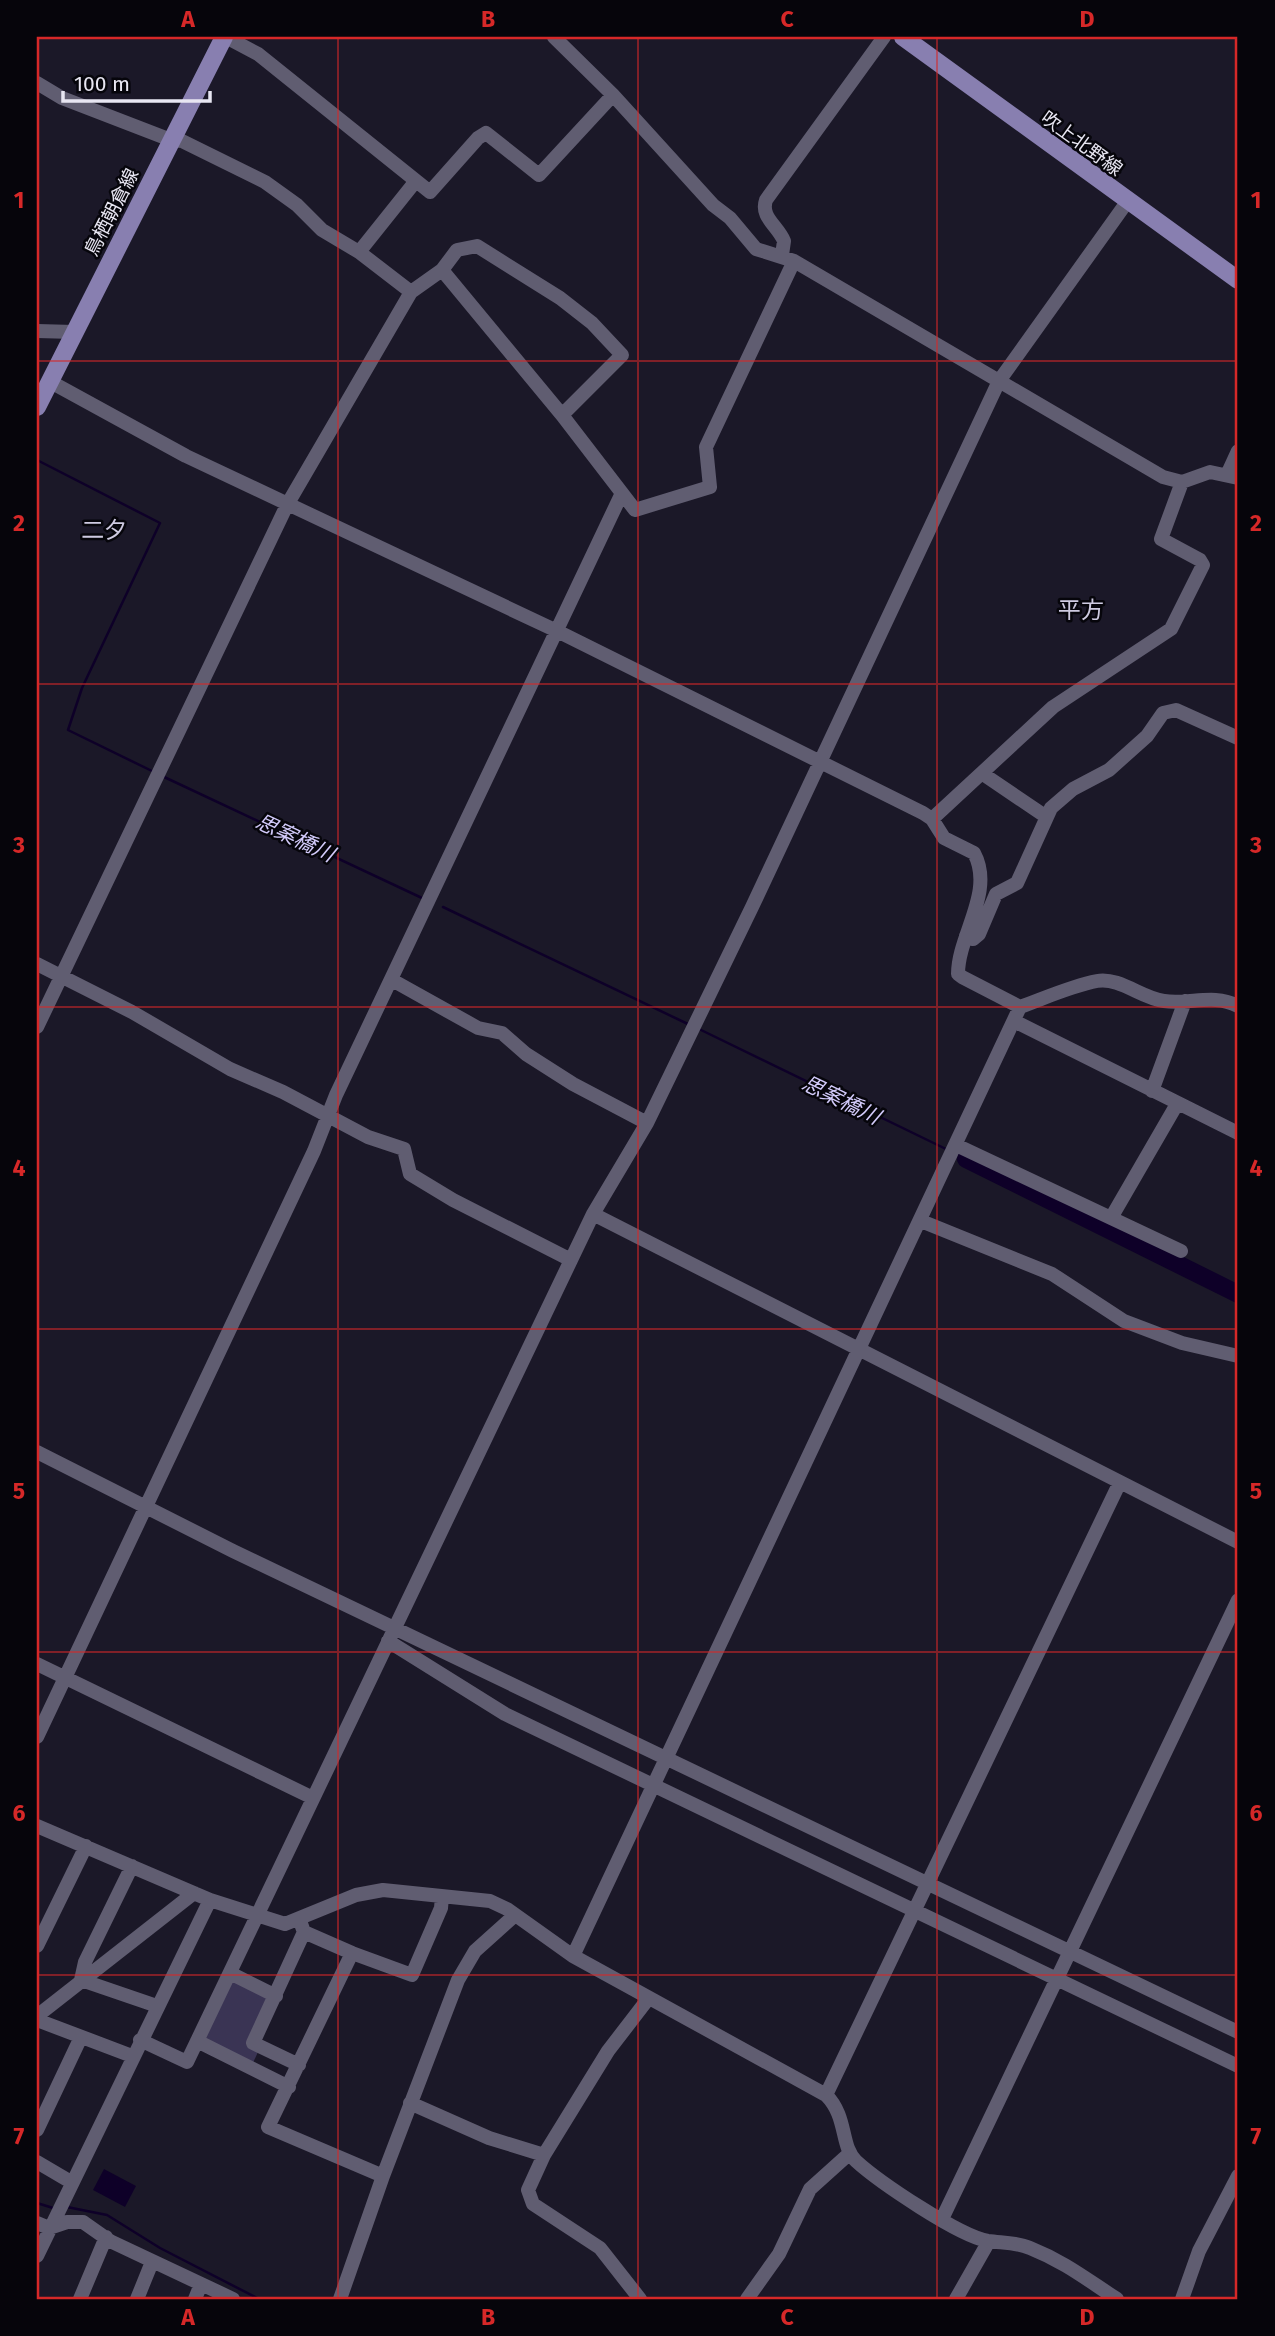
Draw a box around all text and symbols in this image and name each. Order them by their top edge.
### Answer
text: A [180,5,195,33]
text: B [481,5,495,33]
text: C [780,5,794,33]
text: D [1080,5,1095,33]
scale bar [63,60,210,104]
text: 100 m [74,71,130,97]
street label: 吹上北野線 [1037,106,1127,181]
street label: 鳥栖朝倉線 [80,165,143,260]
text: 1 [14,186,24,214]
text: 1 [1251,186,1261,214]
text: 2 [13,509,25,537]
text: 2 [1250,509,1262,537]
district label: 二夕 [81,516,127,544]
district label: 平方 [1058,596,1104,624]
water label: 思案橋川 [251,808,340,868]
text: 3 [12,831,25,859]
text: 3 [1249,831,1262,859]
water label: 思案橋川 [798,1070,886,1131]
text: 4 [13,1154,26,1182]
text: 4 [1250,1154,1263,1182]
text: 5 [13,1477,25,1505]
text: 5 [1250,1477,1262,1505]
text: 6 [13,1799,26,1827]
text: 6 [1250,1799,1263,1827]
text: 7 [14,2122,25,2150]
text: 7 [1251,2122,1262,2150]
text: A [180,2303,195,2331]
text: B [481,2303,495,2331]
text: C [780,2303,794,2331]
text: D [1080,2303,1095,2331]

